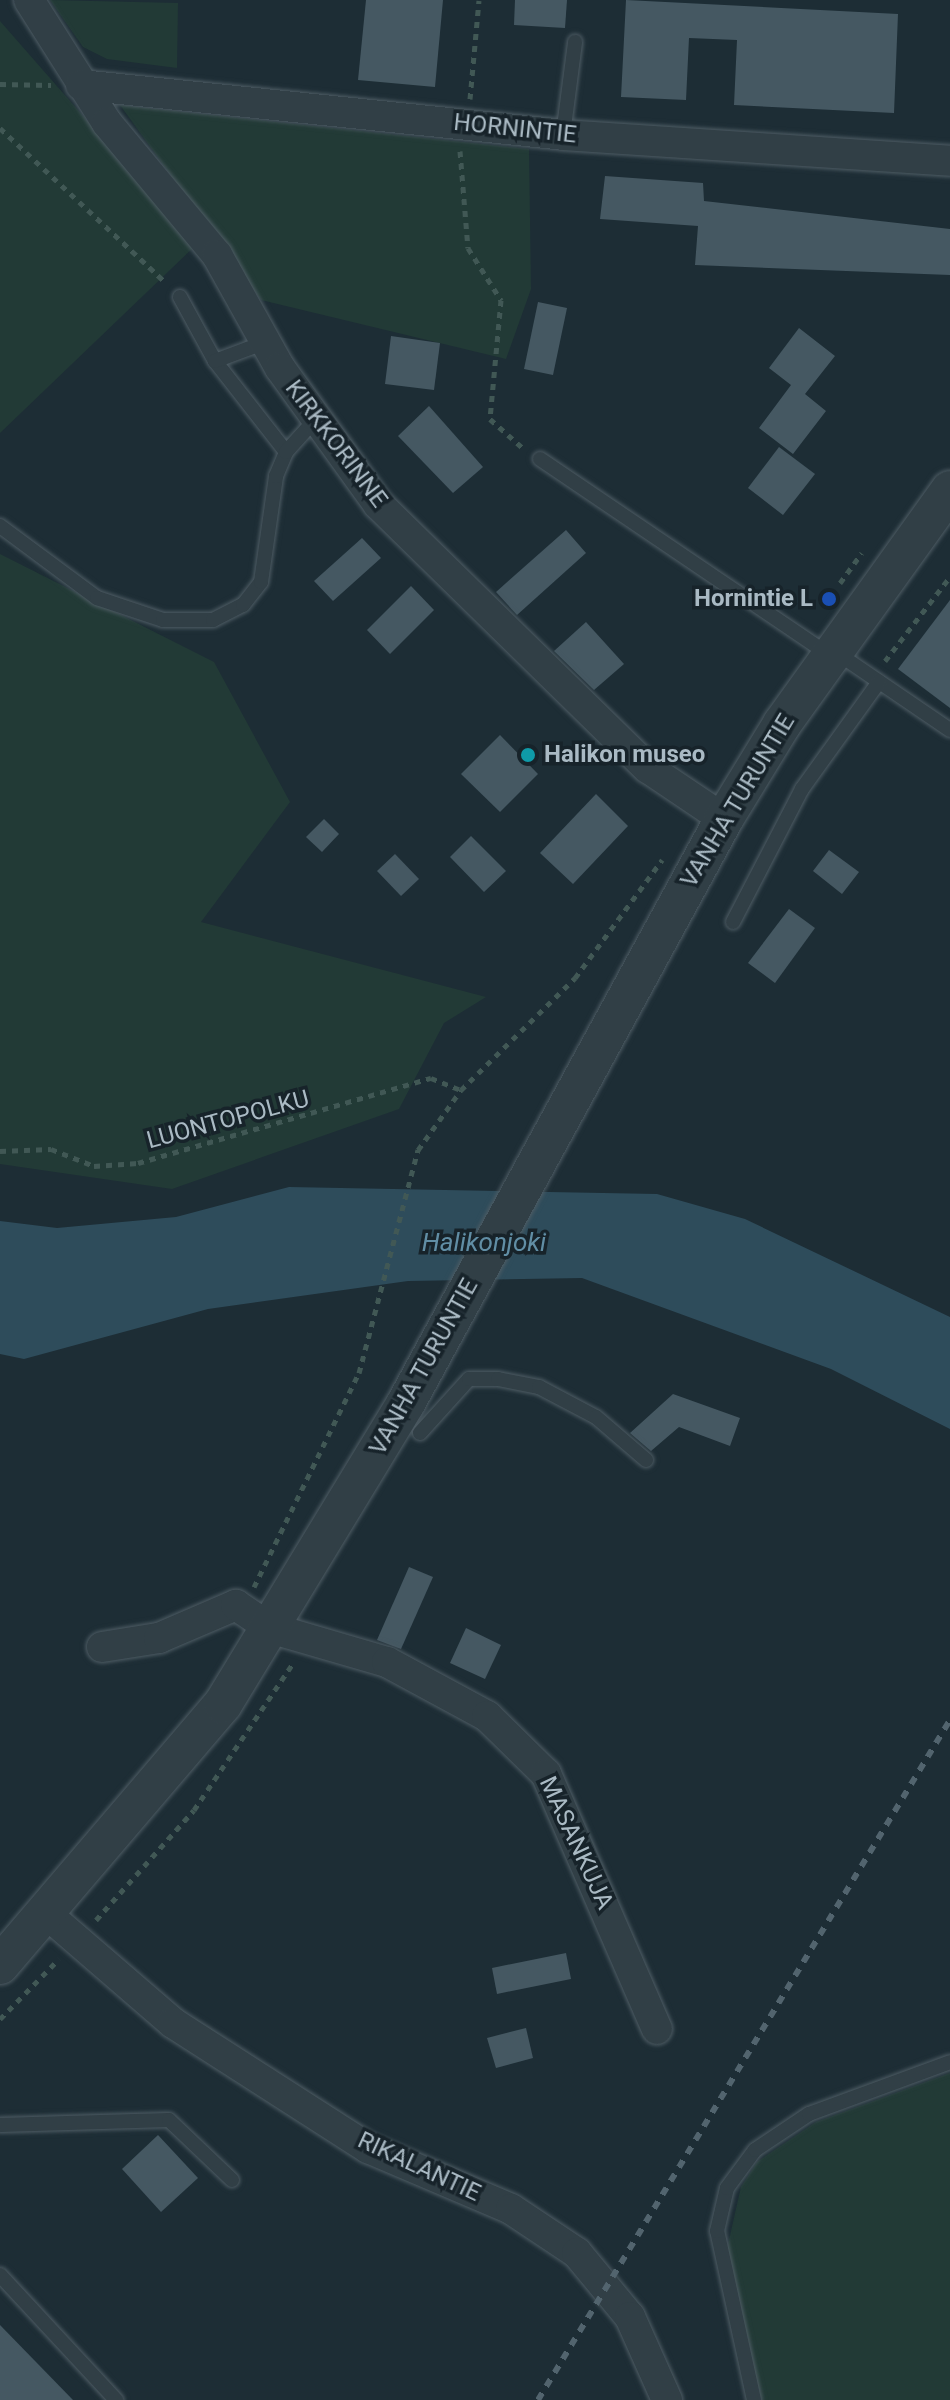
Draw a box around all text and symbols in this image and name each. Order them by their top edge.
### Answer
street label: HORNINTIE [452,108,578,150]
street label: KIRKKORINNE [279,375,393,513]
place label: Hornintie L [694,585,813,613]
marker: Hornintie L [820,590,838,608]
street label: VANHA TURUNTIE [675,709,801,893]
place label: Halikon museo [544,741,705,769]
marker: Halikon museo [519,746,537,764]
street label: LUONTOPOLKU [144,1084,312,1156]
water label: Halikonjoki [422,1227,546,1259]
street label: VANHA TURUNTIE [364,1274,484,1460]
street label: MASANKUJA [533,1772,619,1914]
street label: RIKALANTIE [353,2126,485,2208]

